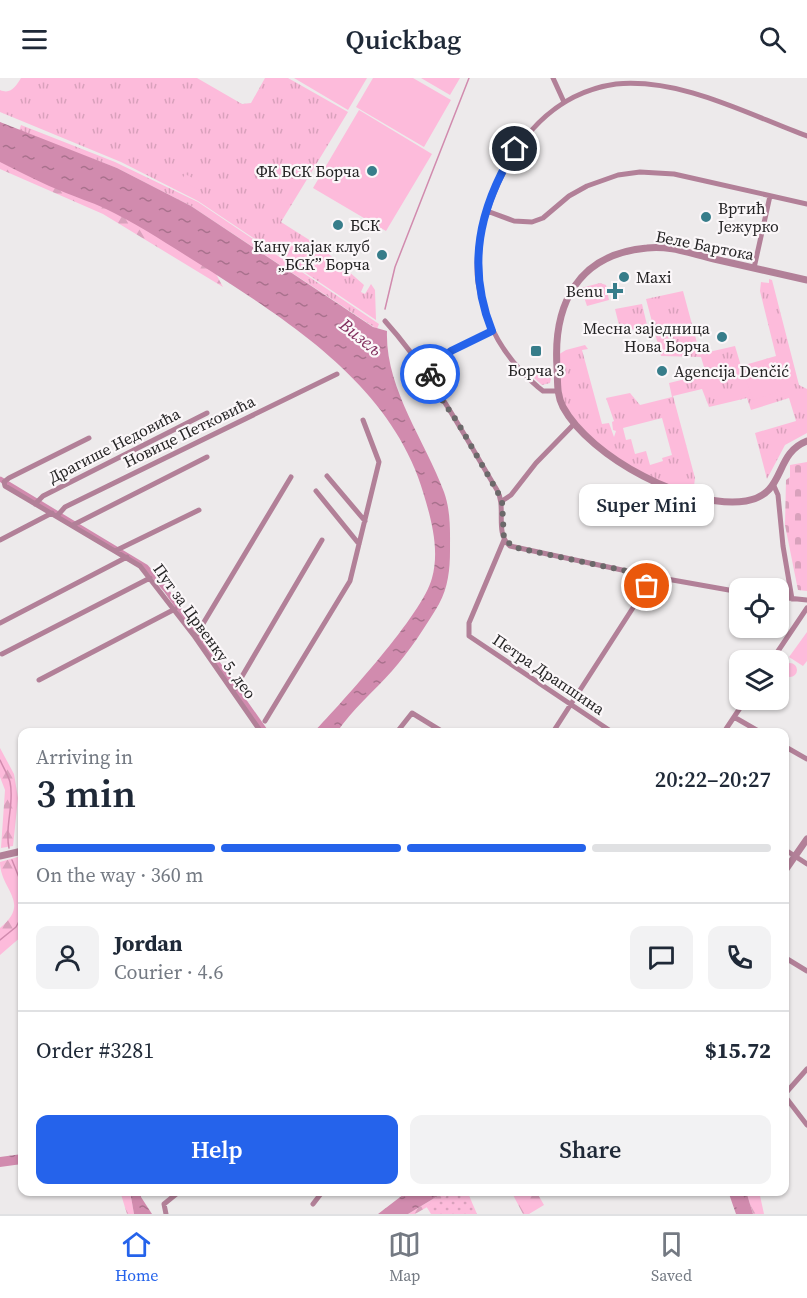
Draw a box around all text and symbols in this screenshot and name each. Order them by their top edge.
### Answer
text: Quickbag [346,21,461,58]
icon: menu [18,23,51,56]
icon: search [756,23,789,56]
pin [489,123,540,174]
icon: home [498,132,531,165]
place label: ФК БСК Борча [256,160,361,182]
marker: ФК БСК Борча [365,164,379,178]
place label: Вртић Јежурко [717,197,779,237]
marker: Вртић Јежурко [699,210,713,224]
place label: БСК [350,214,381,236]
marker: БСК [331,218,345,232]
street label: Беле Бартока [654,225,757,265]
place label: Кану кајак клуб „БСК” Борча [253,235,371,275]
marker: Кану кајак клуб „БСК” Борча [375,248,389,262]
place label: Maxi [636,266,672,288]
marker: Maxi [617,270,631,284]
place label: Benu [566,280,603,302]
marker: Benu [608,284,622,298]
water label: Визељ [334,312,388,362]
place label: Месна заједница Нова Борча [583,317,711,357]
marker: Месна заједница Нова Борча [715,330,729,344]
courier [400,344,460,404]
marker: Борча 3 [529,344,543,358]
icon: bike [414,358,447,391]
place label: Борча 3 [508,359,564,381]
place label: Agencija Denčić [674,360,789,382]
marker: Agencija Denčić [655,364,669,378]
street label: Новице Петковића [120,389,259,472]
street label: Драгише Недовића [44,402,185,488]
callout: Super Mini [580,484,714,526]
text: Super Mini [596,491,697,519]
street label: Пут за Црвенку 5. део [148,559,262,703]
pin [621,560,672,611]
icon: bag [630,569,663,602]
map controls [729,578,789,710]
button: locate [729,578,789,638]
street label: Петра Драпшина [489,628,610,720]
button: layers [729,650,789,710]
text: Arriving in [36,743,133,771]
text: 20:22–20:27 [655,764,771,794]
text: 3 min [36,767,136,820]
text: On the way · 360 m [36,861,203,889]
button: person [36,926,99,989]
button: chat [630,926,693,989]
button: phone [708,926,771,989]
text: Jordan [114,928,182,958]
text: Courier · 4.6 [114,958,223,986]
text: Order #3281 [36,1035,154,1065]
text: $15.72 [705,1035,771,1065]
button: Help [36,1115,398,1184]
button: Share [410,1115,771,1184]
tab: Home [115,1228,159,1286]
tab: Map [388,1228,421,1286]
tab: Saved [651,1228,692,1286]

